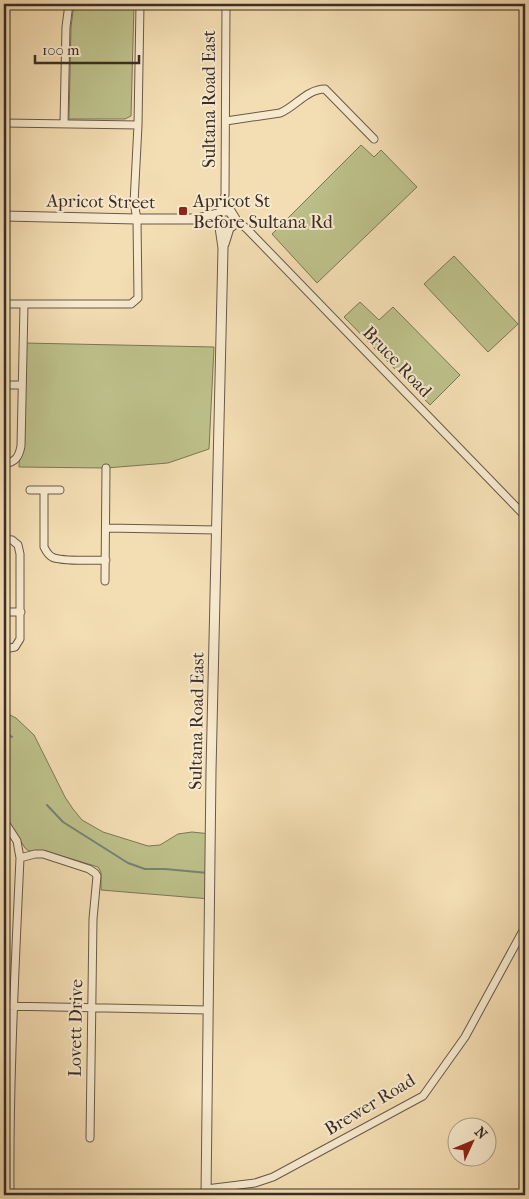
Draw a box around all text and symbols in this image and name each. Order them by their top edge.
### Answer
street label: Sultana Road East [199,29,220,168]
scale bar [35,32,139,64]
text: 100 m [42,41,80,59]
street label: Apricot Street [45,191,156,213]
place label: Apricot St Before Sultana Rd [192,191,333,233]
marker: Apricot St Before Sultana Rd [177,205,189,217]
street label: Bruce Road [358,322,436,402]
street label: Sultana Road East [185,651,209,790]
street label: Lovett Drive [65,979,87,1077]
street label: Brewer Road [321,1070,419,1140]
north arrow [446,1116,496,1166]
text: N [471,1124,491,1143]

